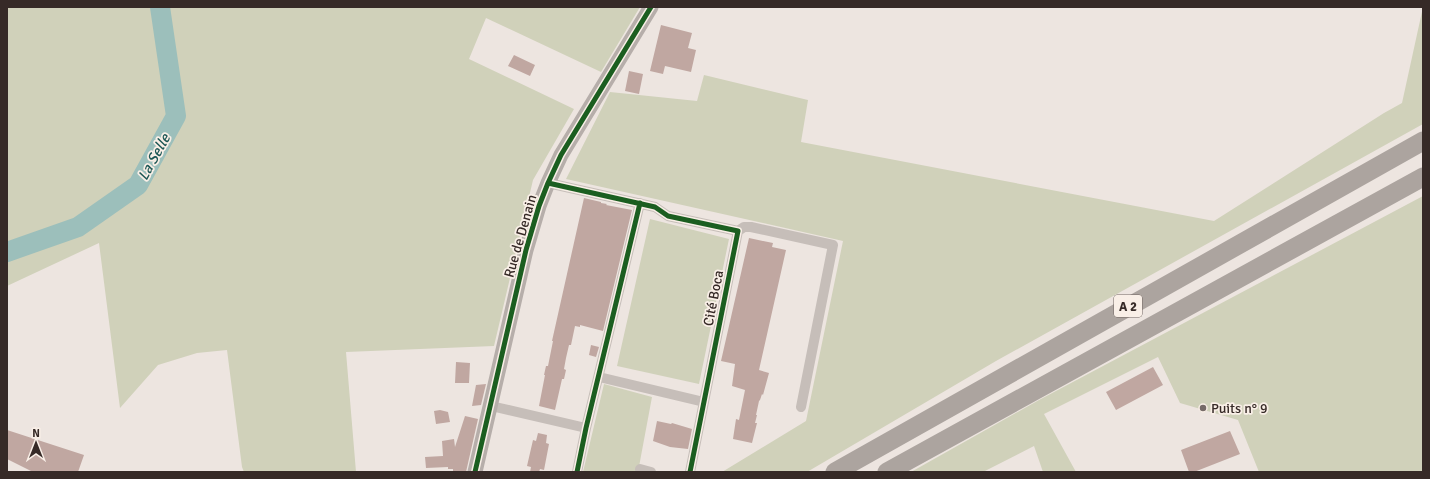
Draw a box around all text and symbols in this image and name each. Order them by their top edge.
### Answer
water label: La Selle [134,129,175,183]
street label: Rue de Denain [501,193,540,280]
street label: Cité Boca [700,269,727,327]
road number: A 2 [1114,295,1142,317]
place label: Puits n° 9 [1211,400,1268,417]
marker: Puits n° 9 [1198,403,1208,413]
north arrow [16,423,56,463]
text: N [32,427,40,440]

